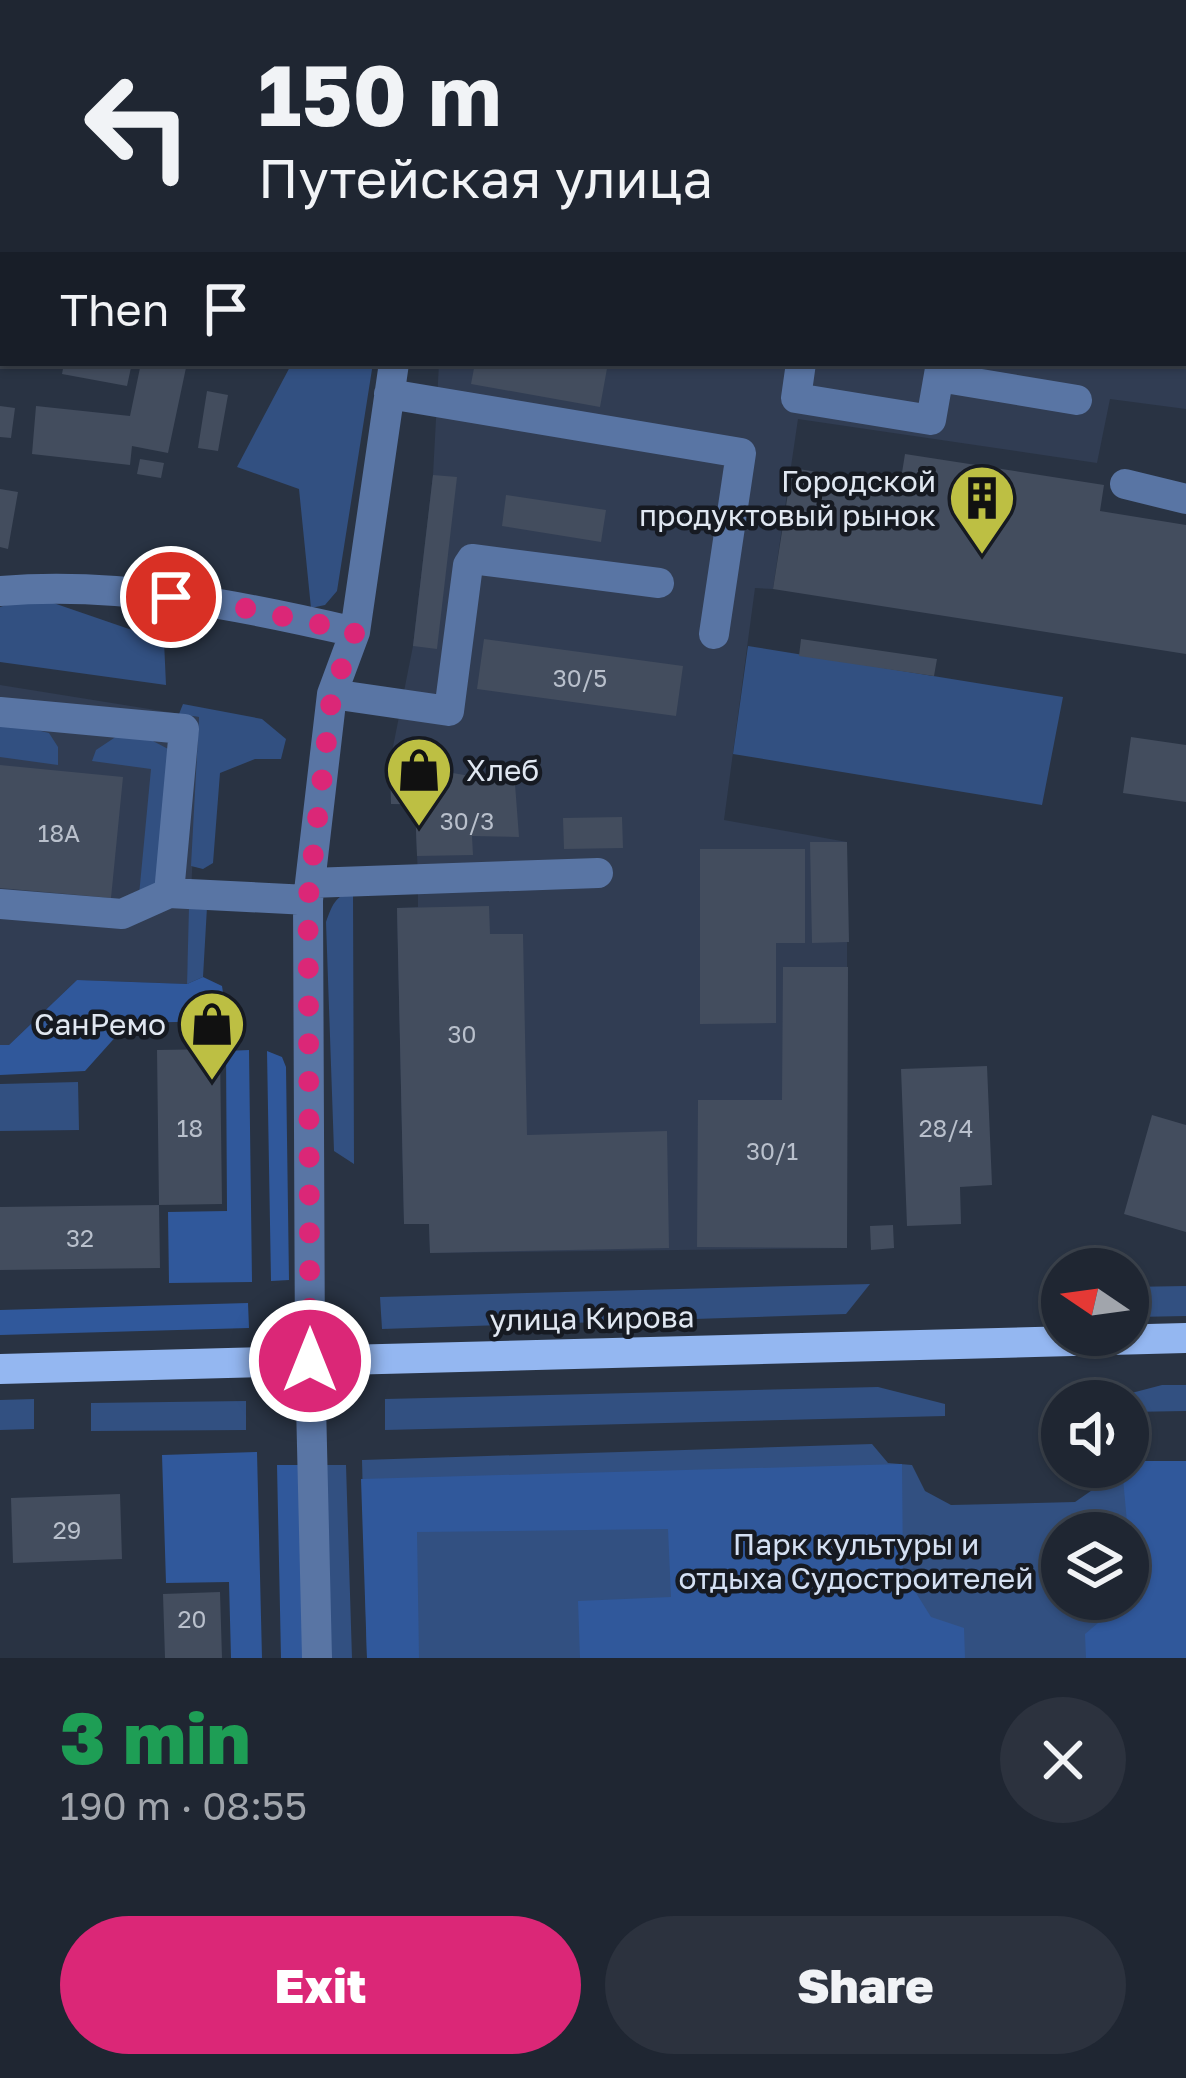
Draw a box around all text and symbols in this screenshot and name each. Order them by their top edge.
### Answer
text: 150 m [258,44,502,144]
icon: left [60,48,216,204]
text: Путейская улица [258,145,713,210]
icon: arrive [193,276,259,342]
text: Then [60,282,169,336]
place label: Городской продуктовый рынок [639,463,936,533]
building icon: Городской продуктовый рынок [947,463,1017,557]
pin [120,546,222,648]
icon: arrive [138,564,204,630]
house number: 30/5 [553,663,607,692]
shop icon: Хлеб [384,735,454,829]
place label: Хлеб [466,752,539,788]
house number: 30/3 [440,806,494,835]
house number: 18А [38,818,80,847]
shop icon: СанРемо [177,989,247,1083]
place label: СанРемо [34,1006,166,1042]
house number: 30 [448,1019,476,1048]
house number: 18 [177,1113,203,1142]
house number: 28/4 [919,1113,973,1142]
house number: 30/1 [746,1136,798,1165]
house number: 32 [66,1223,94,1252]
north arrow [1041,1248,1149,1356]
map controls [1041,1248,1149,1620]
position arrow [247,1298,373,1424]
street label: улица Кирова [489,1298,695,1338]
button: sound [1041,1380,1149,1488]
button: layers [1041,1512,1149,1620]
house number: 29 [53,1515,81,1544]
park label: Парк культуры и отдыха Судостроителей [679,1526,1033,1596]
house number: 20 [178,1604,206,1633]
text: 3 min [60,1693,250,1780]
button: close [1000,1697,1126,1823]
text: 190 m · 08:55 [60,1782,307,1829]
button: Exit [60,1916,581,2054]
button: Share [605,1916,1126,2054]

